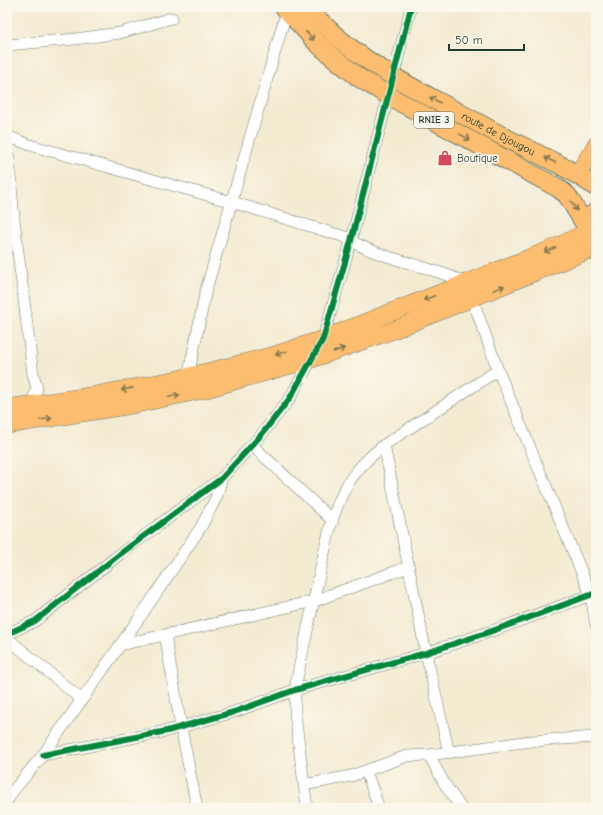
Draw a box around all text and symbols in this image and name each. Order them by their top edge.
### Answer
scale bar [449,26,524,52]
one-way arrow [306,31,315,41]
text: 50 m [455,33,483,47]
one-way arrow [429,96,441,103]
street label: route de Djougou [460,109,537,158]
road number: RNIE 3 [414,112,454,128]
one-way arrow [459,134,471,142]
shop icon: Boutique [436,149,454,167]
place label: Boutique [457,152,498,165]
one-way arrow [545,156,557,163]
one-way arrow [570,200,578,211]
one-way arrow [544,247,556,254]
one-way arrow [493,283,505,291]
one-way arrow [424,294,436,302]
one-way arrow [332,345,344,353]
one-way arrow [275,350,288,357]
one-way arrow [121,385,134,393]
one-way arrow [167,392,180,400]
one-way arrow [39,415,52,423]

